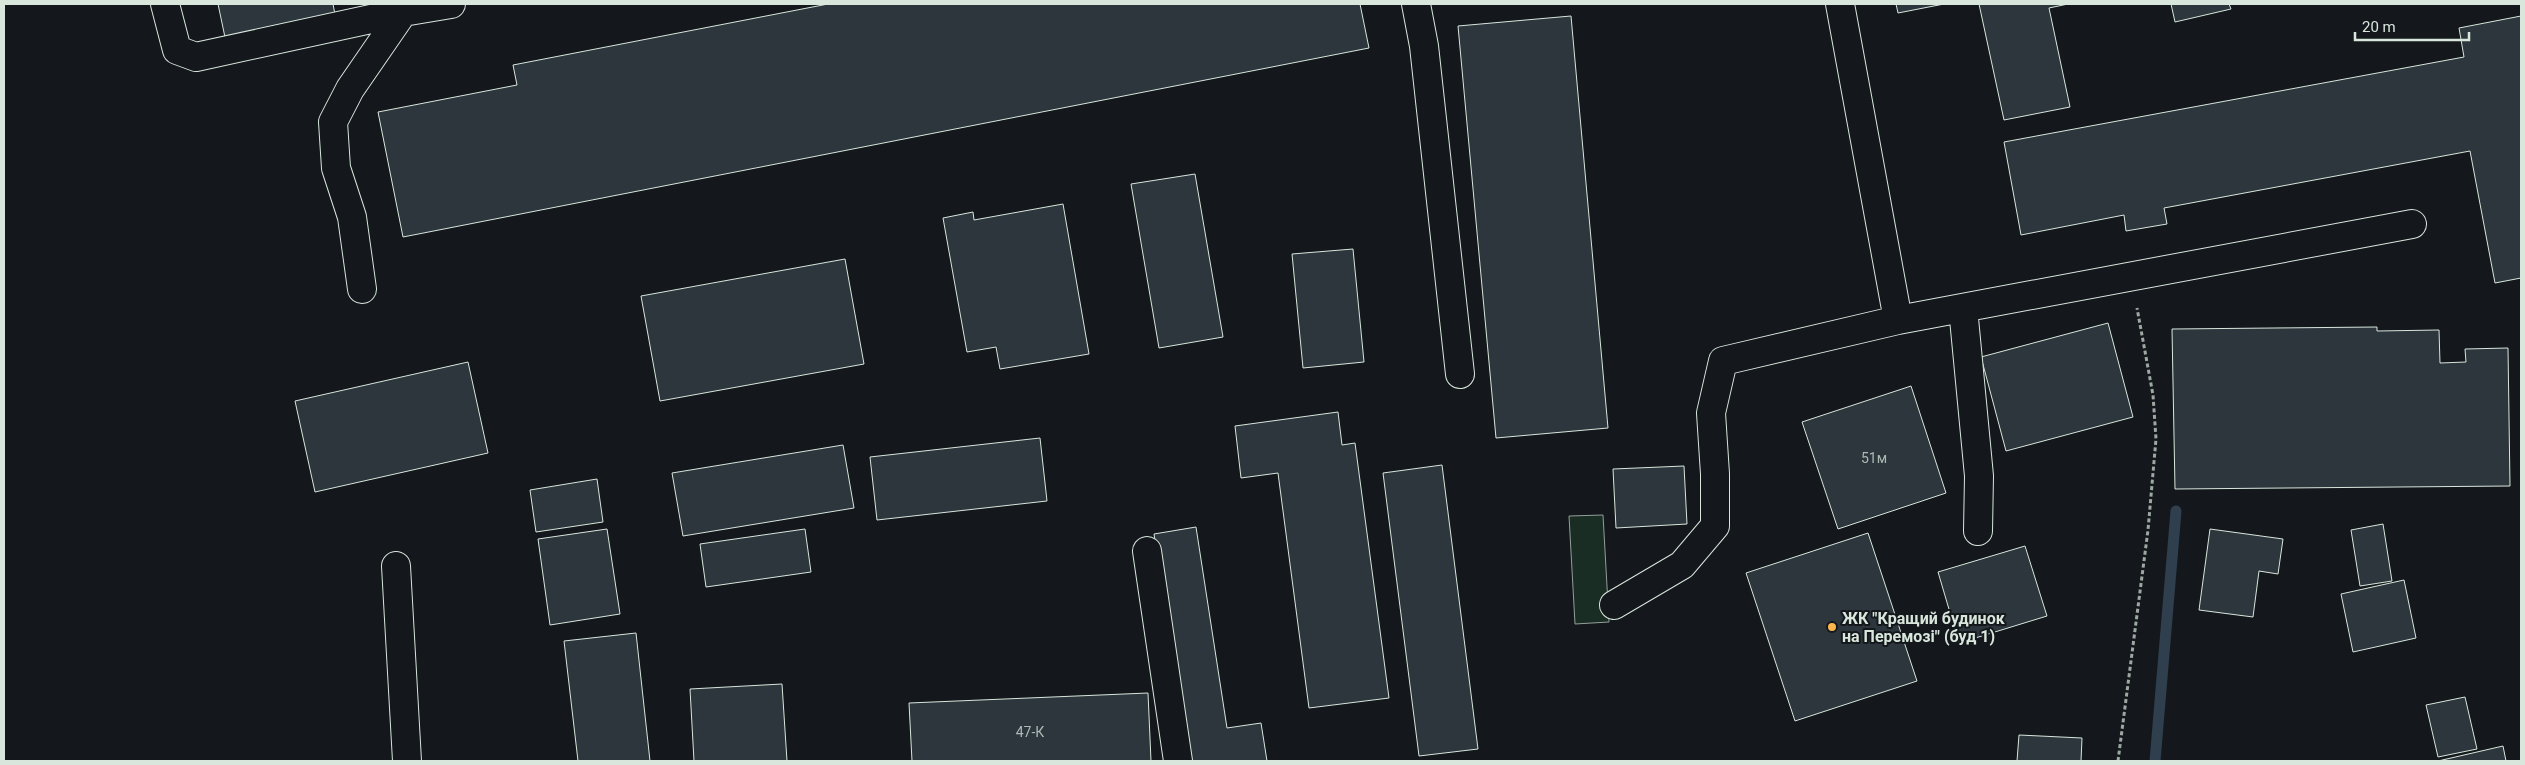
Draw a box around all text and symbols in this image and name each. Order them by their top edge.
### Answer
scale bar [2355,10,2469,42]
text: 20 m [2362,18,2396,36]
house number: 51м [1861,450,1887,466]
place label: ЖК "Кращий будинок на Перемозі" (буд 1) [1842,609,2006,646]
marker: ЖК "Кращий будинок на Перемозі" (буд 1) [1826,621,1838,633]
house number: 47-К [1016,724,1044,740]

